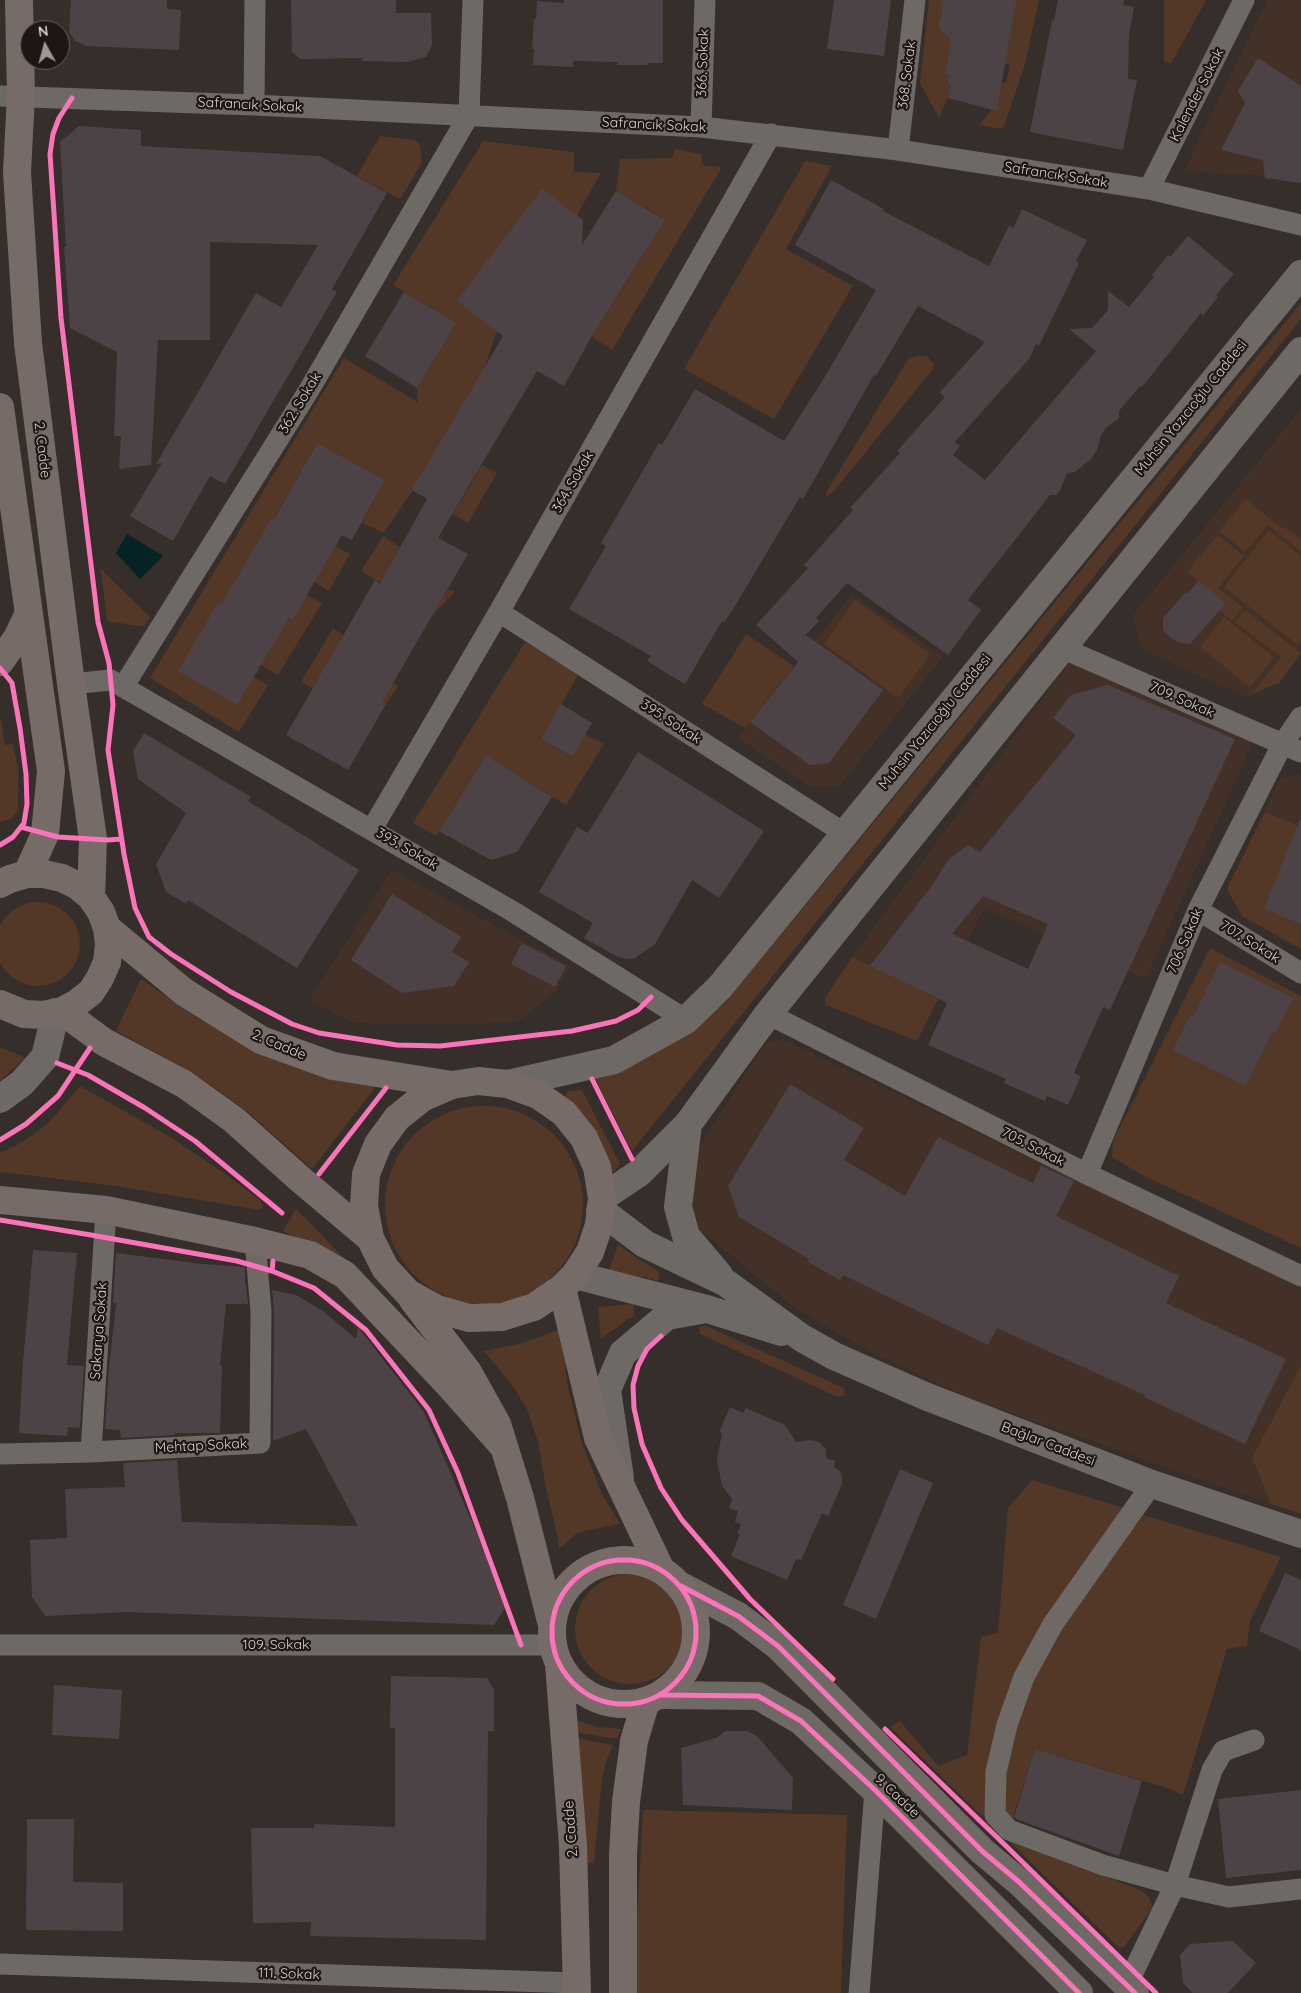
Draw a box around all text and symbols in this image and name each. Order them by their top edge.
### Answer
north arrow [20,20,70,70]
text: N [37,22,49,41]
street label: 366. Sokak [693,28,713,98]
street label: 368. Sokak [894,40,920,110]
street label: Kalender Sokak [1166,46,1228,144]
street label: Safrancık Sokak [197,94,303,116]
street label: Safrancık Sokak [601,114,707,136]
street label: Safrancık Sokak [1003,159,1109,191]
street label: Muhsin Yazıcıoğlu Caddesi [1131,337,1251,479]
street label: 362. Sokak [275,369,325,437]
street label: 2. Cadde [30,421,54,479]
street label: 364. Sokak [549,448,597,516]
street label: Muhsin Yazıcıoğlu Caddesi [875,651,995,793]
street label: 709. Sokak [1147,678,1217,722]
street label: 395. Sokak [638,696,704,748]
street label: 393. Sokak [373,825,441,873]
street label: 706. Sokak [1164,906,1206,976]
street label: 707. Sokak [1217,917,1283,967]
street label: 2. Cadde [250,1026,308,1064]
street label: 705. Sokak [999,1124,1067,1170]
street label: Sakarya Sokak [87,1282,111,1380]
street label: Bağlar Caddesi [999,1418,1097,1470]
street label: Mehtap Sokak [154,1435,248,1457]
street label: 109. Sokak [243,1637,309,1653]
street label: 9. Cadde [871,1770,923,1822]
street label: 2. Cadde [561,1800,581,1858]
street label: 111. Sokak [258,1965,320,1983]

